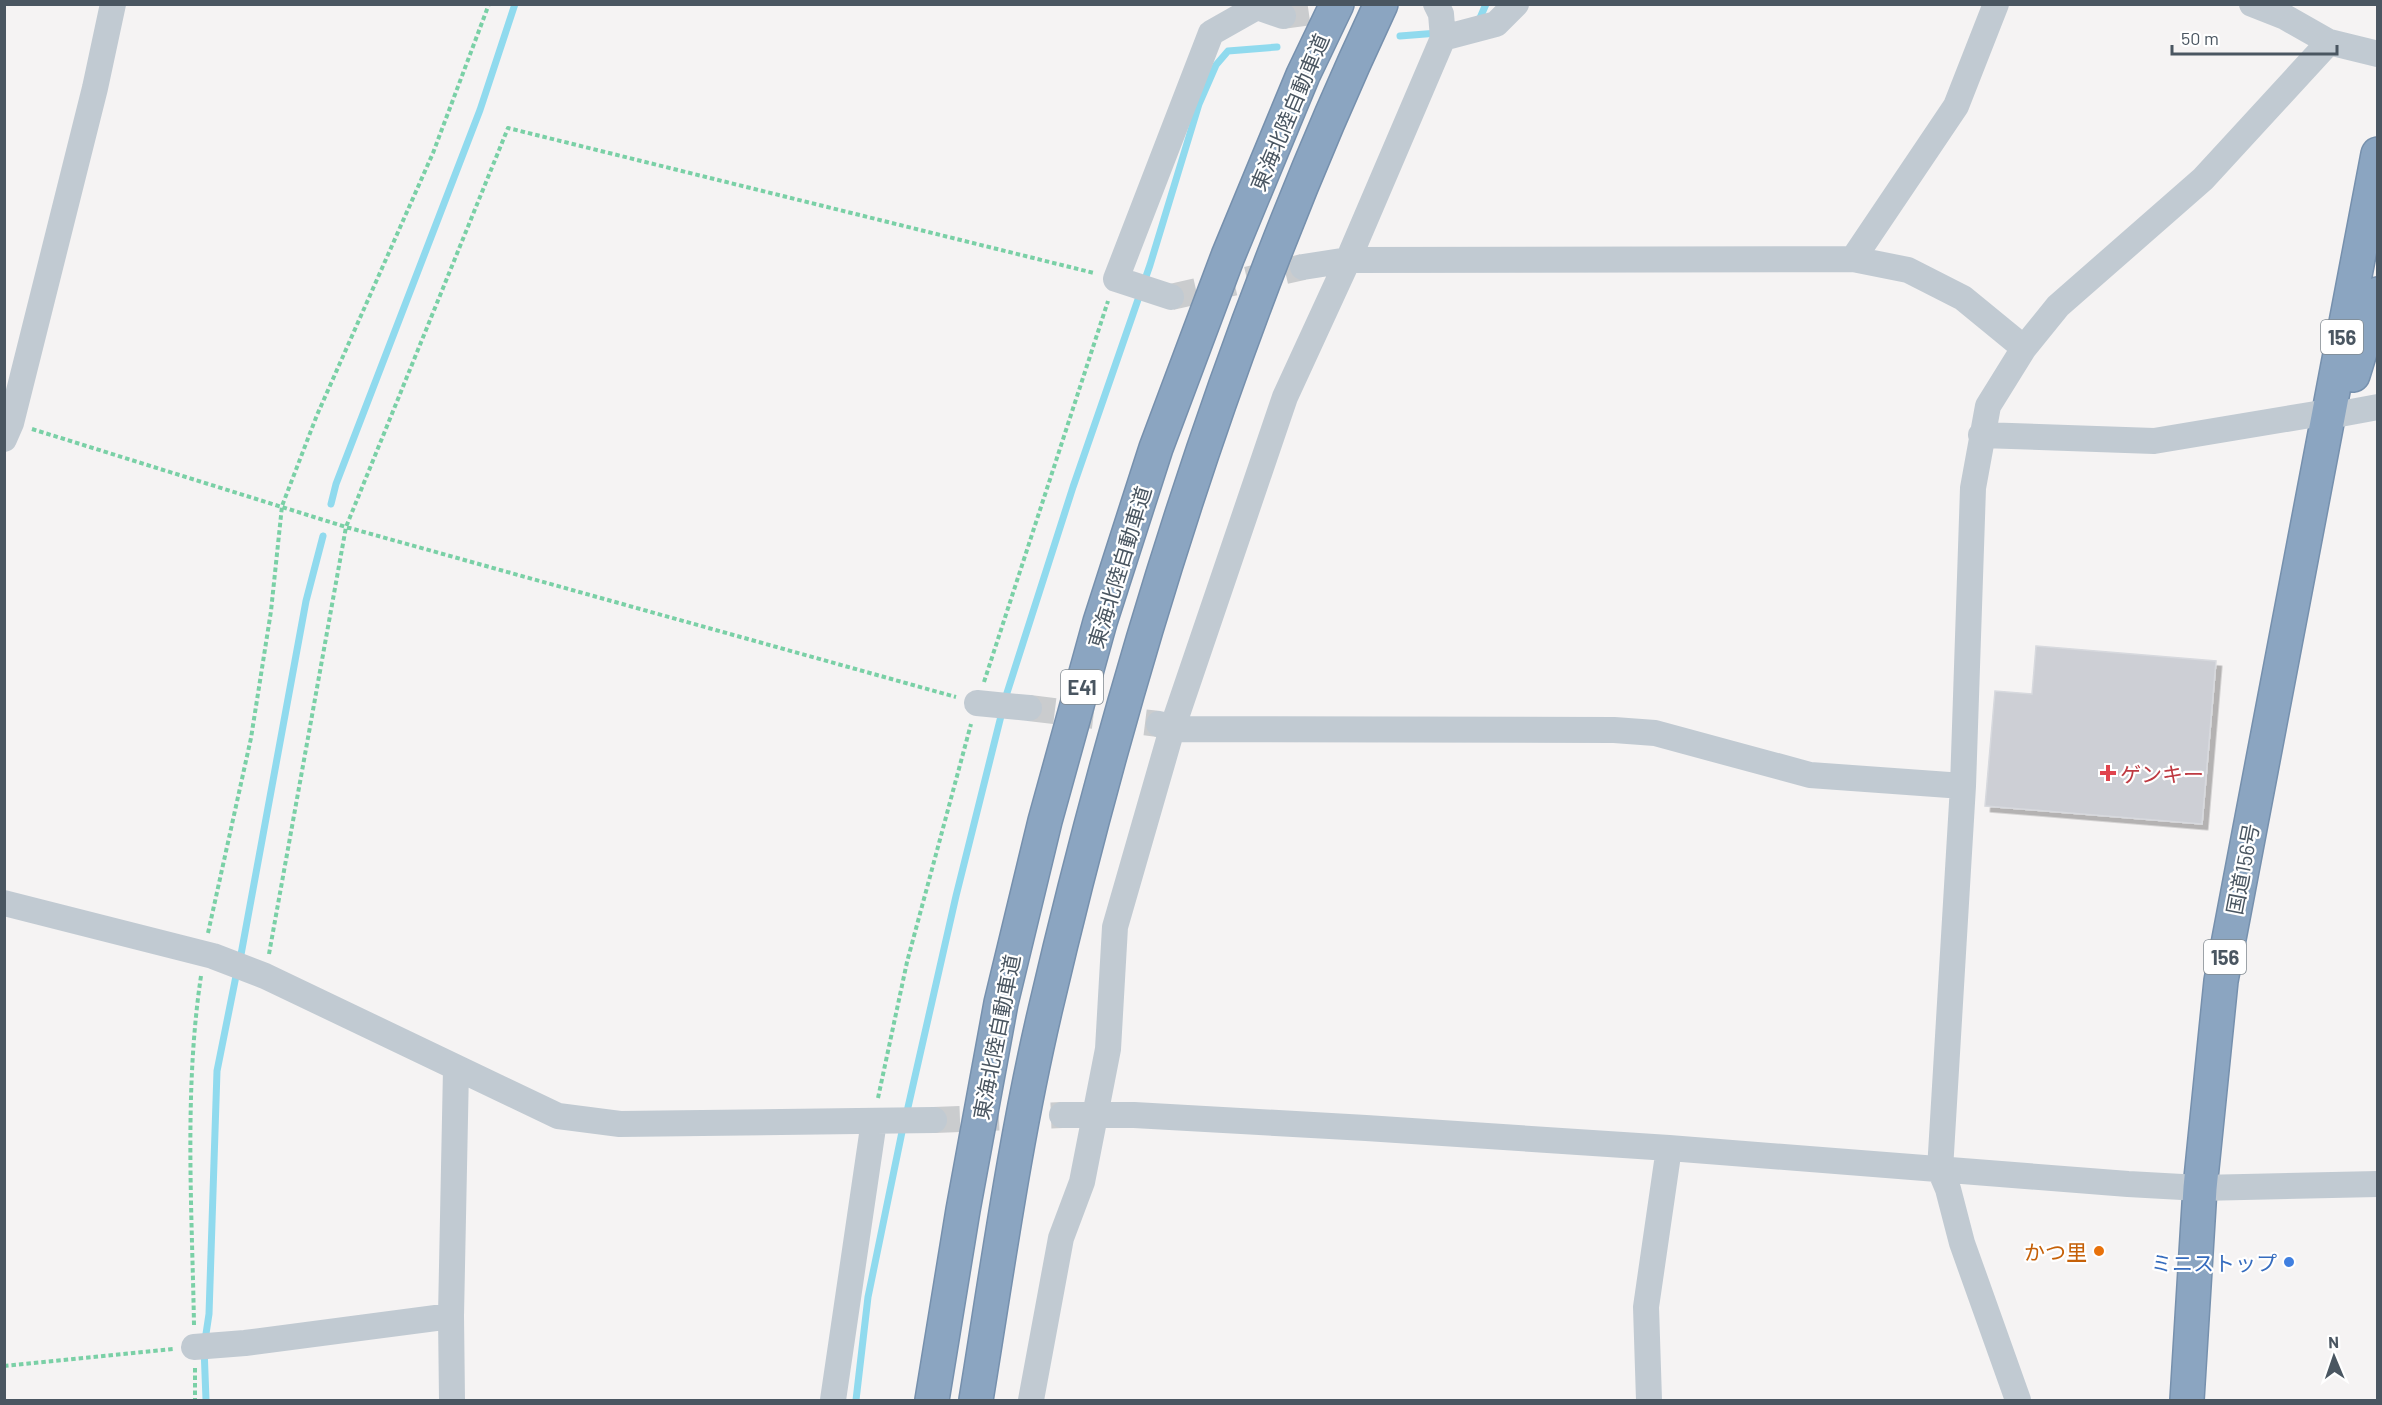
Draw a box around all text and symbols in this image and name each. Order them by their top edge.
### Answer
scale bar [2172,18,2337,56]
text: 50 m [2181,27,2219,49]
street label: 東海北陸自動車道 [1245,30,1333,194]
road number: 156 [2321,320,2363,354]
street label: 東海北陸自動車道 [1082,483,1156,651]
road number: E41 [1061,670,1103,704]
place label: ゲンキー [2120,761,2204,786]
marker: ゲンキー [2101,766,2115,780]
street label: 国道156号 [2221,821,2263,917]
road number: 156 [2204,940,2246,974]
street label: 東海北陸自動車道 [968,952,1024,1122]
place label: かつ里 [2024,1239,2087,1264]
marker: かつ里 [2092,1244,2106,1258]
place label: ミニストップ [2151,1250,2277,1275]
marker: ミニストップ [2282,1255,2296,1269]
north arrow [2304,1327,2364,1387]
text: N [2328,1332,2339,1351]

